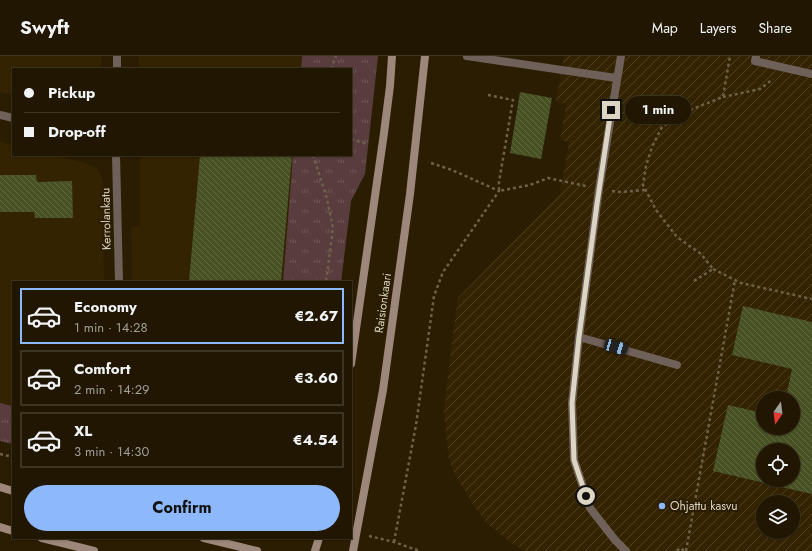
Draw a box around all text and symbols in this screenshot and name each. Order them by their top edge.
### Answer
text: Swyft [20,14,69,41]
text: Map [652,18,678,38]
text: Layers [700,18,736,38]
text: Share [758,18,792,38]
text: Pickup [48,82,95,104]
callout: 1 min [625,96,691,124]
text: 1 min [642,100,674,119]
route end [602,101,620,119]
text: Drop-off [48,121,106,143]
street label: Kerrolankatu [96,188,116,250]
street label: Raisionkaari [370,272,396,334]
text: Economy [74,296,137,318]
icon: car [26,298,62,334]
text: €2.67 [294,305,338,327]
text: 1 min · 14:28 [74,318,148,337]
car [603,338,629,356]
text: Comfort [74,358,131,380]
icon: car [26,360,62,396]
text: €3.60 [294,367,338,389]
text: 2 min · 14:29 [74,380,150,399]
north arrow [756,391,800,435]
map controls [756,391,800,539]
text: XL [74,420,92,442]
icon: car [26,422,62,458]
text: €4.54 [293,429,338,451]
text: 3 min · 14:30 [74,442,149,461]
button: locate [756,443,800,487]
button: Confirm [24,485,340,531]
route start [577,487,595,505]
button: layers [756,495,800,539]
place label: Ohjattu kasvu [670,497,738,515]
marker: Ohjattu kasvu [657,501,667,511]

